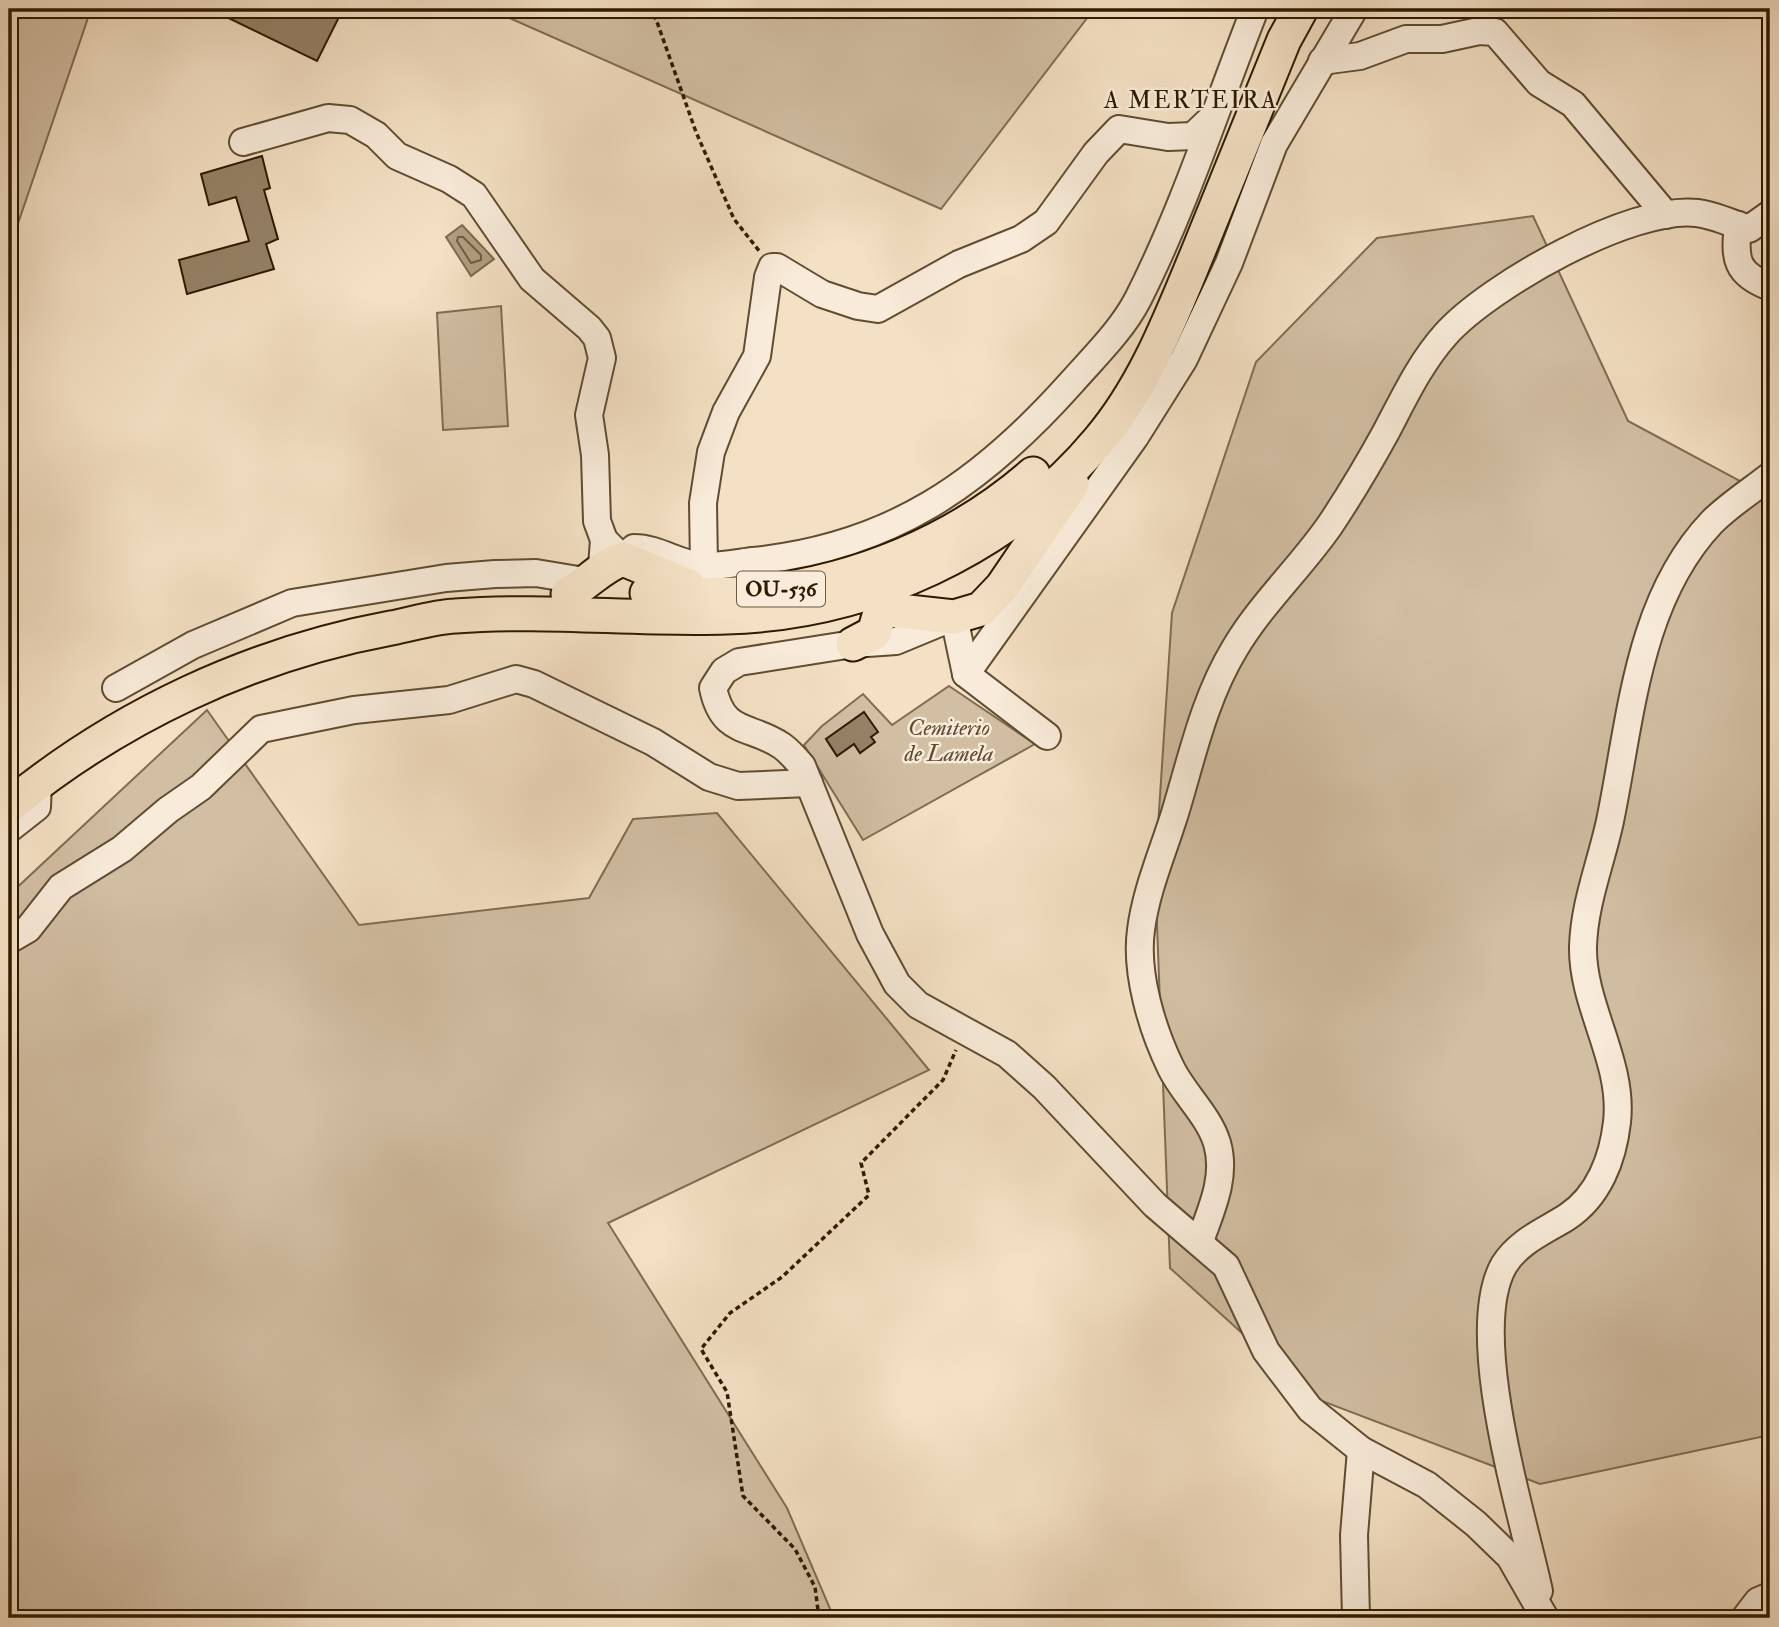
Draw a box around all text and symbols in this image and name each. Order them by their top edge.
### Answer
district label: A MERTEIRA [1103,85,1278,116]
road number: OU-536 [737,572,825,606]
park label: Cemiterio de Lamela [904,713,994,768]

